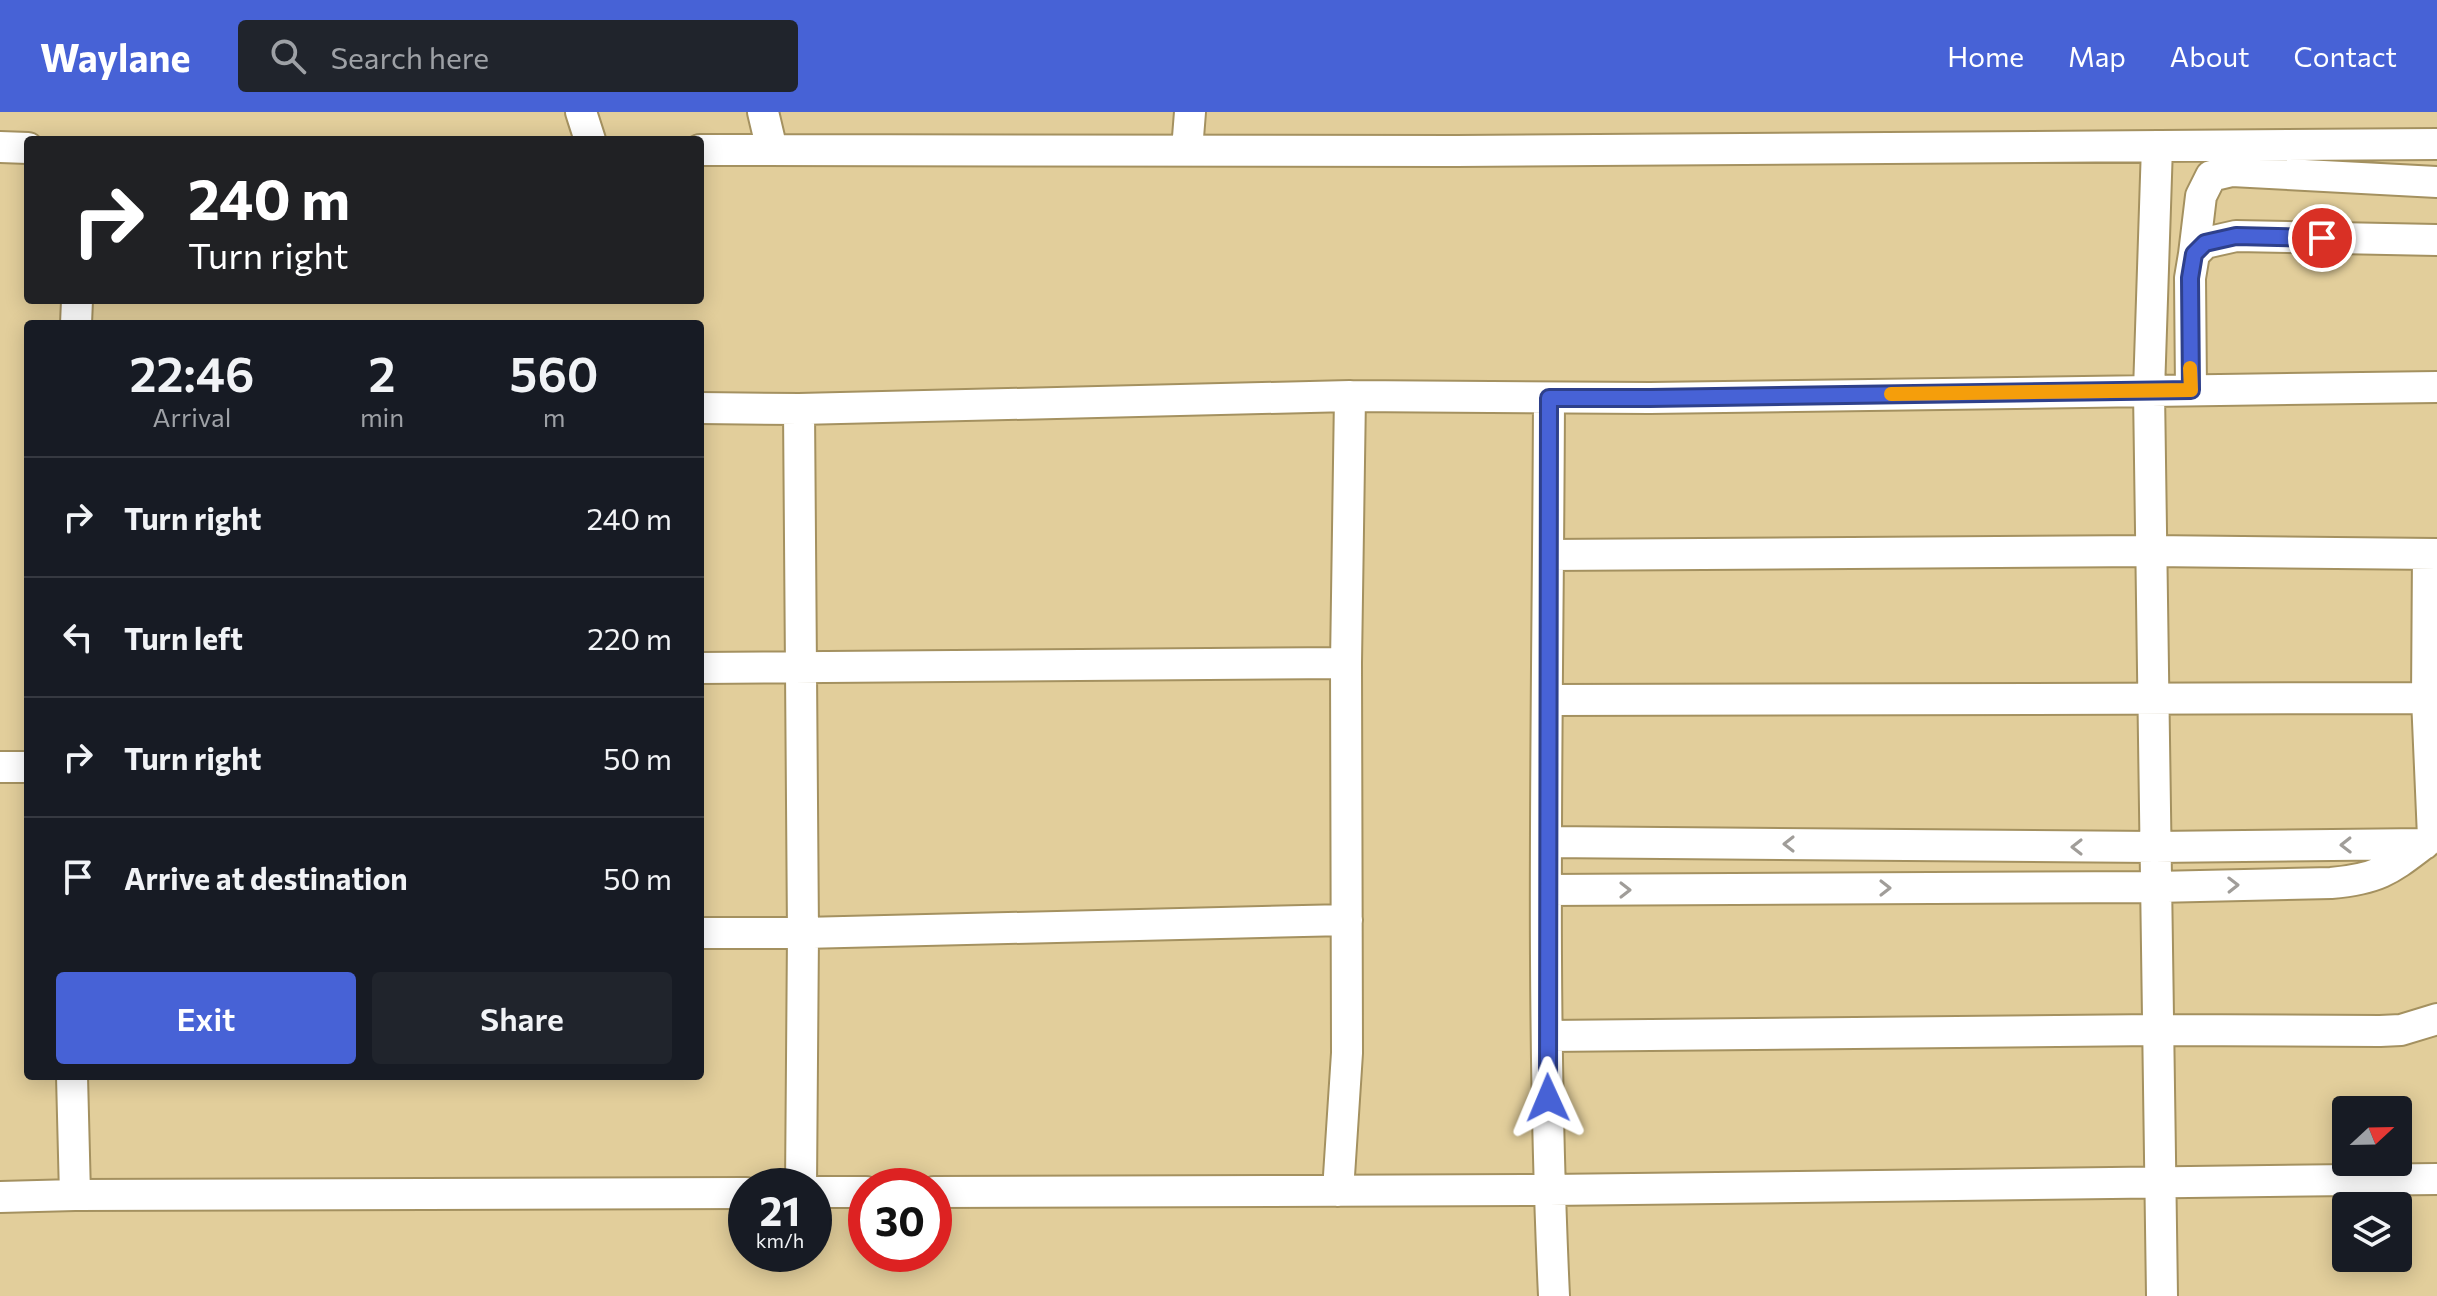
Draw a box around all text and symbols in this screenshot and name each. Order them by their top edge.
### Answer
search box [238,20,798,92]
text: Waylane [40,33,190,80]
icon: search [266,34,310,78]
text: Search here [330,38,489,75]
text: Home [1947,39,2024,73]
text: Map [2068,39,2126,73]
text: About [2170,39,2250,73]
text: Contact [2294,39,2397,73]
text: 240 m [188,163,350,232]
icon: right [56,168,160,272]
pin [2288,204,2356,272]
icon: arrive [2300,216,2344,260]
text: Turn right [188,232,349,276]
text: 22:46 [129,343,254,402]
text: 2 [368,343,396,402]
text: 560 [510,343,599,402]
text: Arrival [153,401,231,432]
text: min [360,401,404,432]
text: m [543,401,565,432]
icon: right [56,495,100,539]
text: Turn right [124,499,261,536]
text: 240 m [586,499,672,536]
icon: left [56,615,100,659]
text: Turn left [124,619,243,656]
text: 220 m [587,619,672,656]
icon: right [56,735,100,779]
text: Turn right [124,739,261,776]
text: 50 m [603,739,672,776]
one-way arrow [1782,835,1795,853]
one-way arrow [2339,836,2352,854]
one-way arrow [2070,838,2083,855]
icon: arrive [56,855,100,899]
text: Arrive at destination [124,859,408,896]
text: 50 m [603,859,672,896]
one-way arrow [2227,877,2240,894]
one-way arrow [1879,880,1892,897]
one-way arrow [1619,881,1632,899]
button: Exit [56,972,356,1064]
button: Share [372,972,672,1064]
position arrow [1506,1056,1590,1140]
north arrow [2332,1096,2412,1176]
map controls [2332,1096,2412,1272]
speed limit sign: 30 [848,1168,952,1272]
text: 21 [760,1185,800,1234]
button: layers [2332,1192,2412,1272]
text: km/h [756,1228,804,1252]

